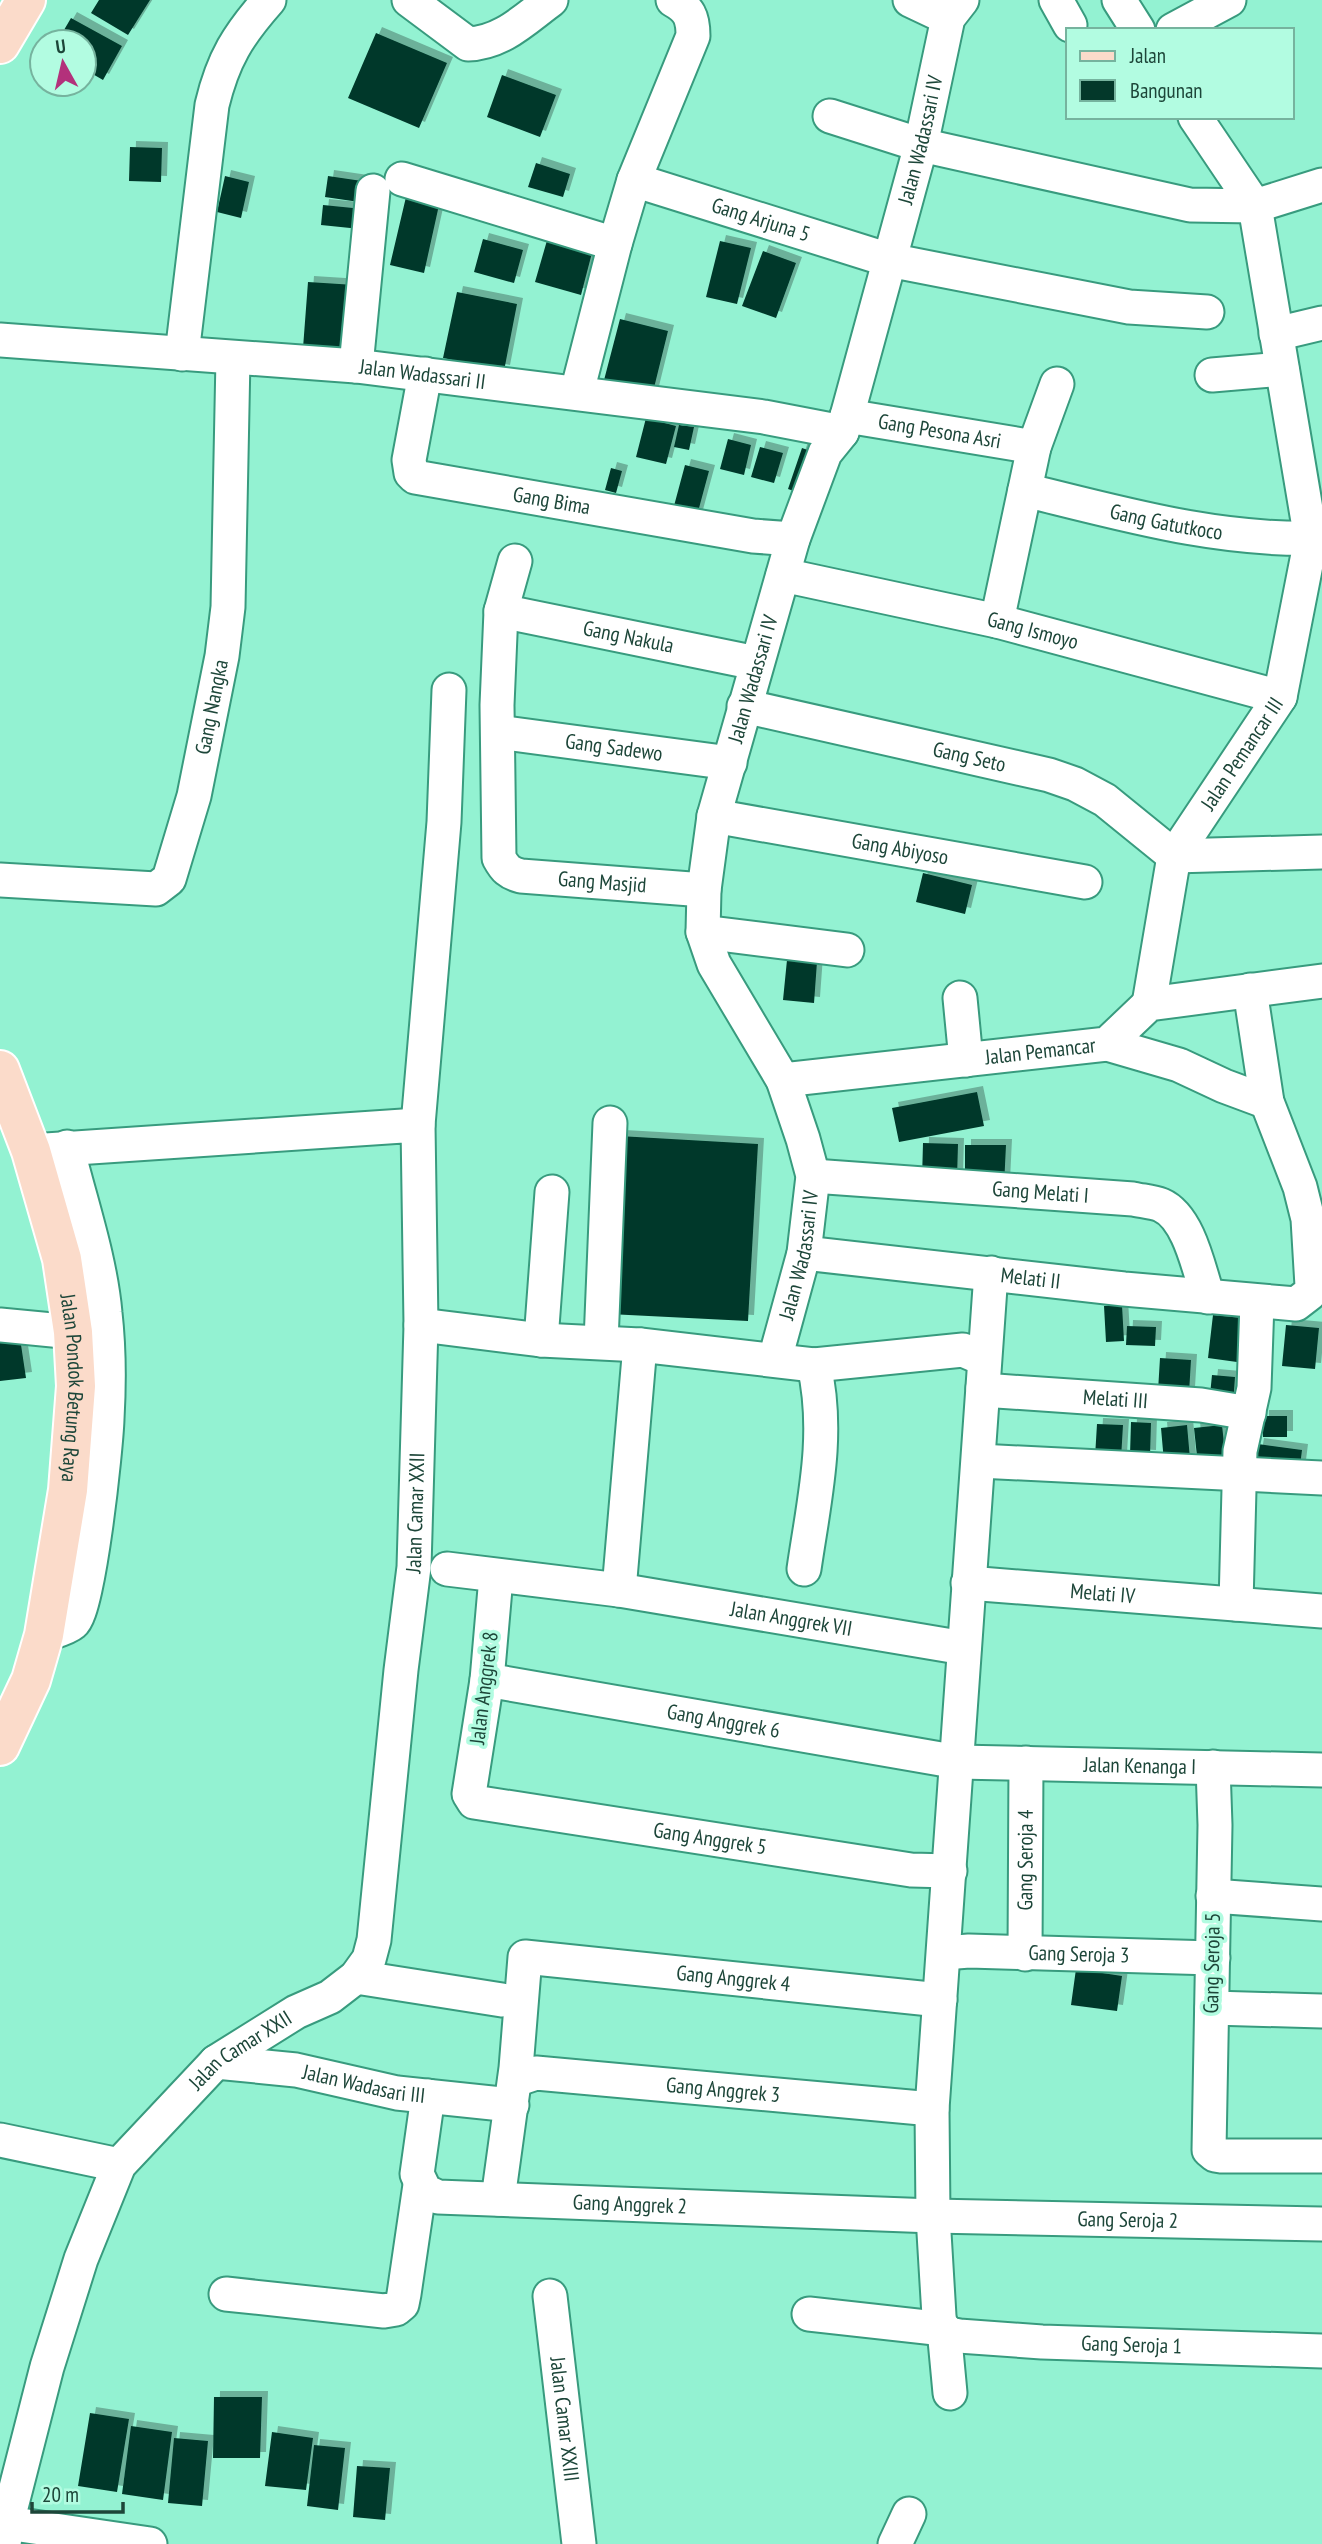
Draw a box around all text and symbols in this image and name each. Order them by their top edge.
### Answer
north arrow [28,28,98,98]
legend [1066,28,1294,119]
text: U [54,34,67,59]
text: Jalan [1129,42,1166,69]
street label: Jalan Wadassari IV [891,73,948,208]
text: Bangunan [1130,77,1203,104]
street label: Gang Arjuna 5 [708,191,814,247]
street label: Jalan Wadassari II [357,352,487,395]
street label: Gang Pesona Asri [876,407,1003,454]
street label: Gang Bima [511,480,593,520]
street label: Gang Gatutkoco [1107,497,1224,546]
street label: Gang Ismoyo [985,605,1081,655]
street label: Jalan Wadassari IV [721,612,784,747]
street label: Gang Nakula [581,614,676,659]
street label: Gang Nangka [189,657,234,757]
street label: Jalan Pemancar III [1194,692,1289,816]
street label: Gang Sadewo [564,727,664,767]
street label: Gang Seto [930,735,1008,778]
street label: Gang Abiyoso [850,827,951,870]
street label: Gang Masjid [557,865,647,899]
street label: Jalan Pemancar [983,1031,1097,1071]
street label: Gang Melati I [991,1175,1090,1209]
street label: Jalan Wadassari IV [772,1189,824,1324]
street label: Melati II [999,1261,1062,1295]
street label: Jalan Pondok Betung Raya [54,1291,90,1483]
street label: Melati III [1082,1383,1149,1414]
street label: Jalan Camar XXII [399,1452,430,1575]
street label: Melati IV [1069,1577,1136,1609]
street label: Jalan Anggrek VII [728,1595,854,1642]
street label: Jalan Anggrek 8 [463,1630,504,1747]
street label: Gang Anggrek 6 [665,1698,782,1744]
street label: Jalan Kenanga I [1082,1751,1196,1780]
street label: Gang Seroja 4 [1011,1809,1039,1911]
street label: Gang Anggrek 5 [651,1816,769,1860]
street label: Gang Seroja 5 [1197,1912,1226,2014]
street label: Gang Seroja 3 [1028,1939,1130,1969]
street label: Gang Anggrek 4 [675,1959,792,1997]
street label: Jalan Camar XXII [182,2004,296,2096]
street label: Jalan Wadasari III [299,2058,427,2109]
street label: Gang Anggrek 3 [665,2071,781,2108]
street label: Gang Anggrek 2 [572,2188,688,2220]
street label: Gang Seroja 2 [1077,2205,1178,2234]
street label: Gang Seroja 1 [1081,2329,1182,2359]
street label: Jalan Camar XXIII [544,2354,586,2483]
scale bar [32,2470,122,2514]
text: 20 m [42,2481,79,2508]

